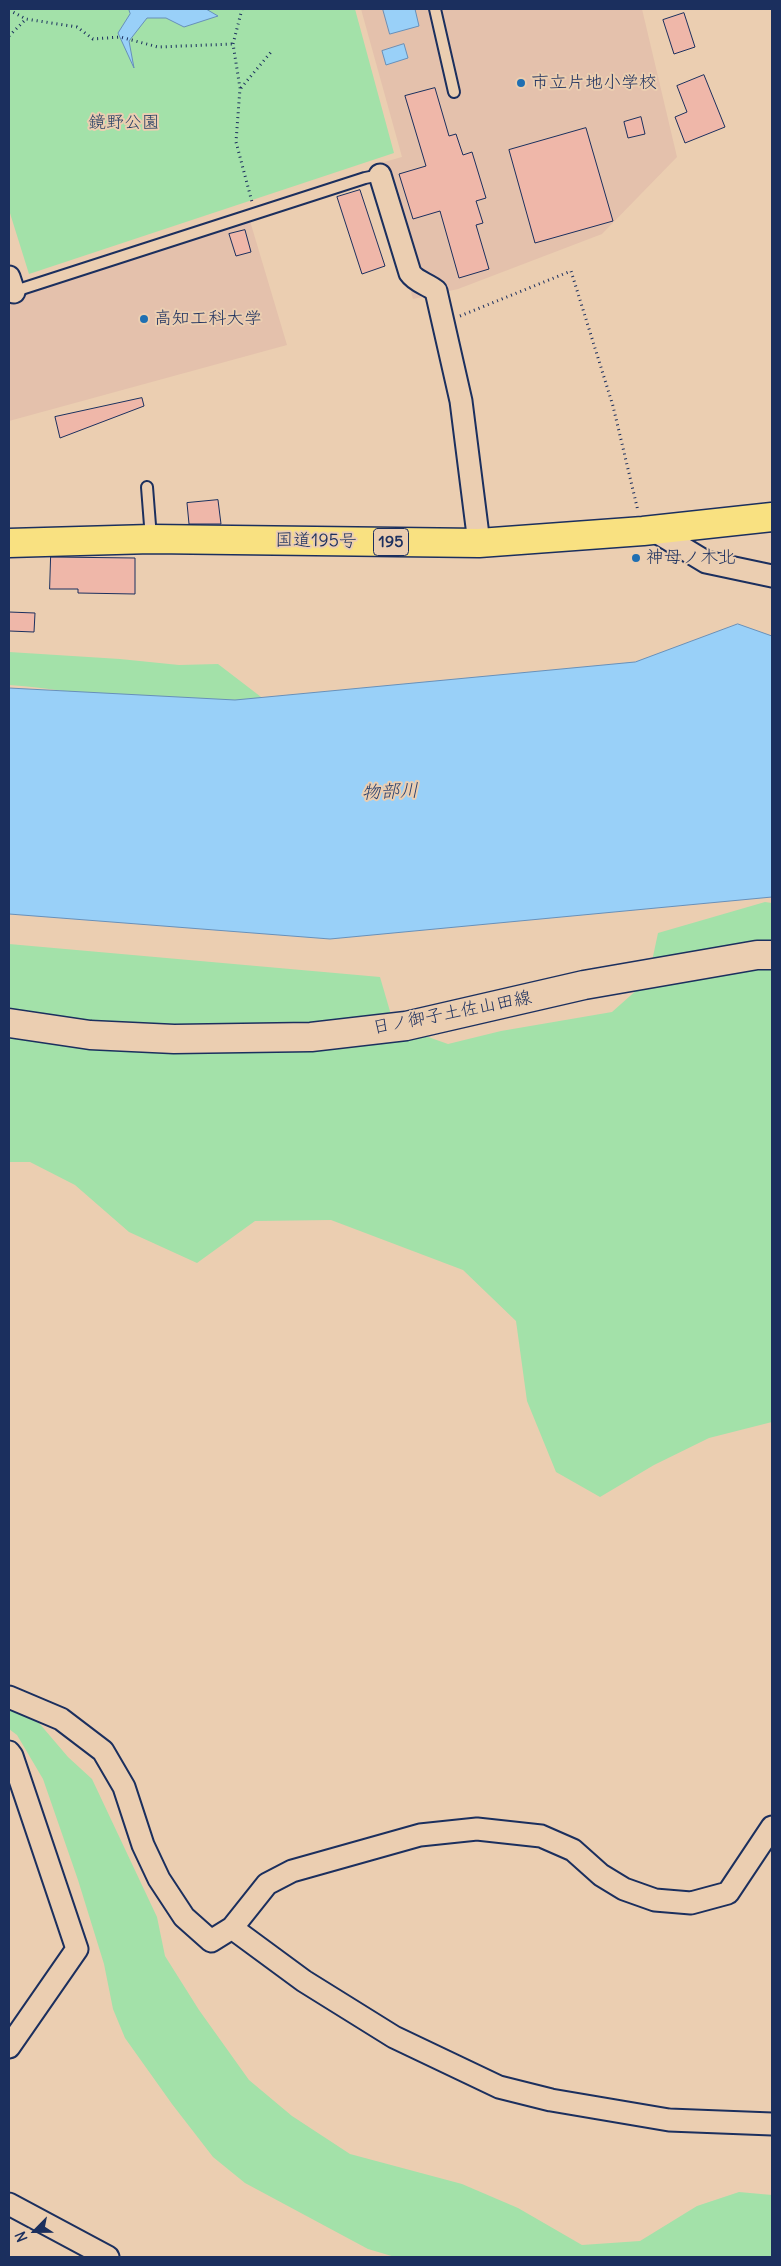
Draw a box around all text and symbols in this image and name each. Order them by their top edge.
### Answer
place label: 市立片地小学校 [531,72,657,94]
marker: 市立片地小学校 [515,77,527,89]
park label: 鏡野公園 [88,112,160,134]
place label: 高知工科大学 [154,308,262,330]
marker: 高知工科大学 [138,313,150,325]
road number: 195 [374,528,408,556]
street label: 国道195号 [275,529,357,553]
place label: 神母ノ木北 [646,547,736,569]
marker: 神母ノ木北 [630,552,642,564]
water label: 物部川 [361,780,419,804]
street label: 日ノ御子土佐山田線 [370,987,534,1039]
north arrow [10,2206,60,2256]
text: N [11,2229,31,2245]

